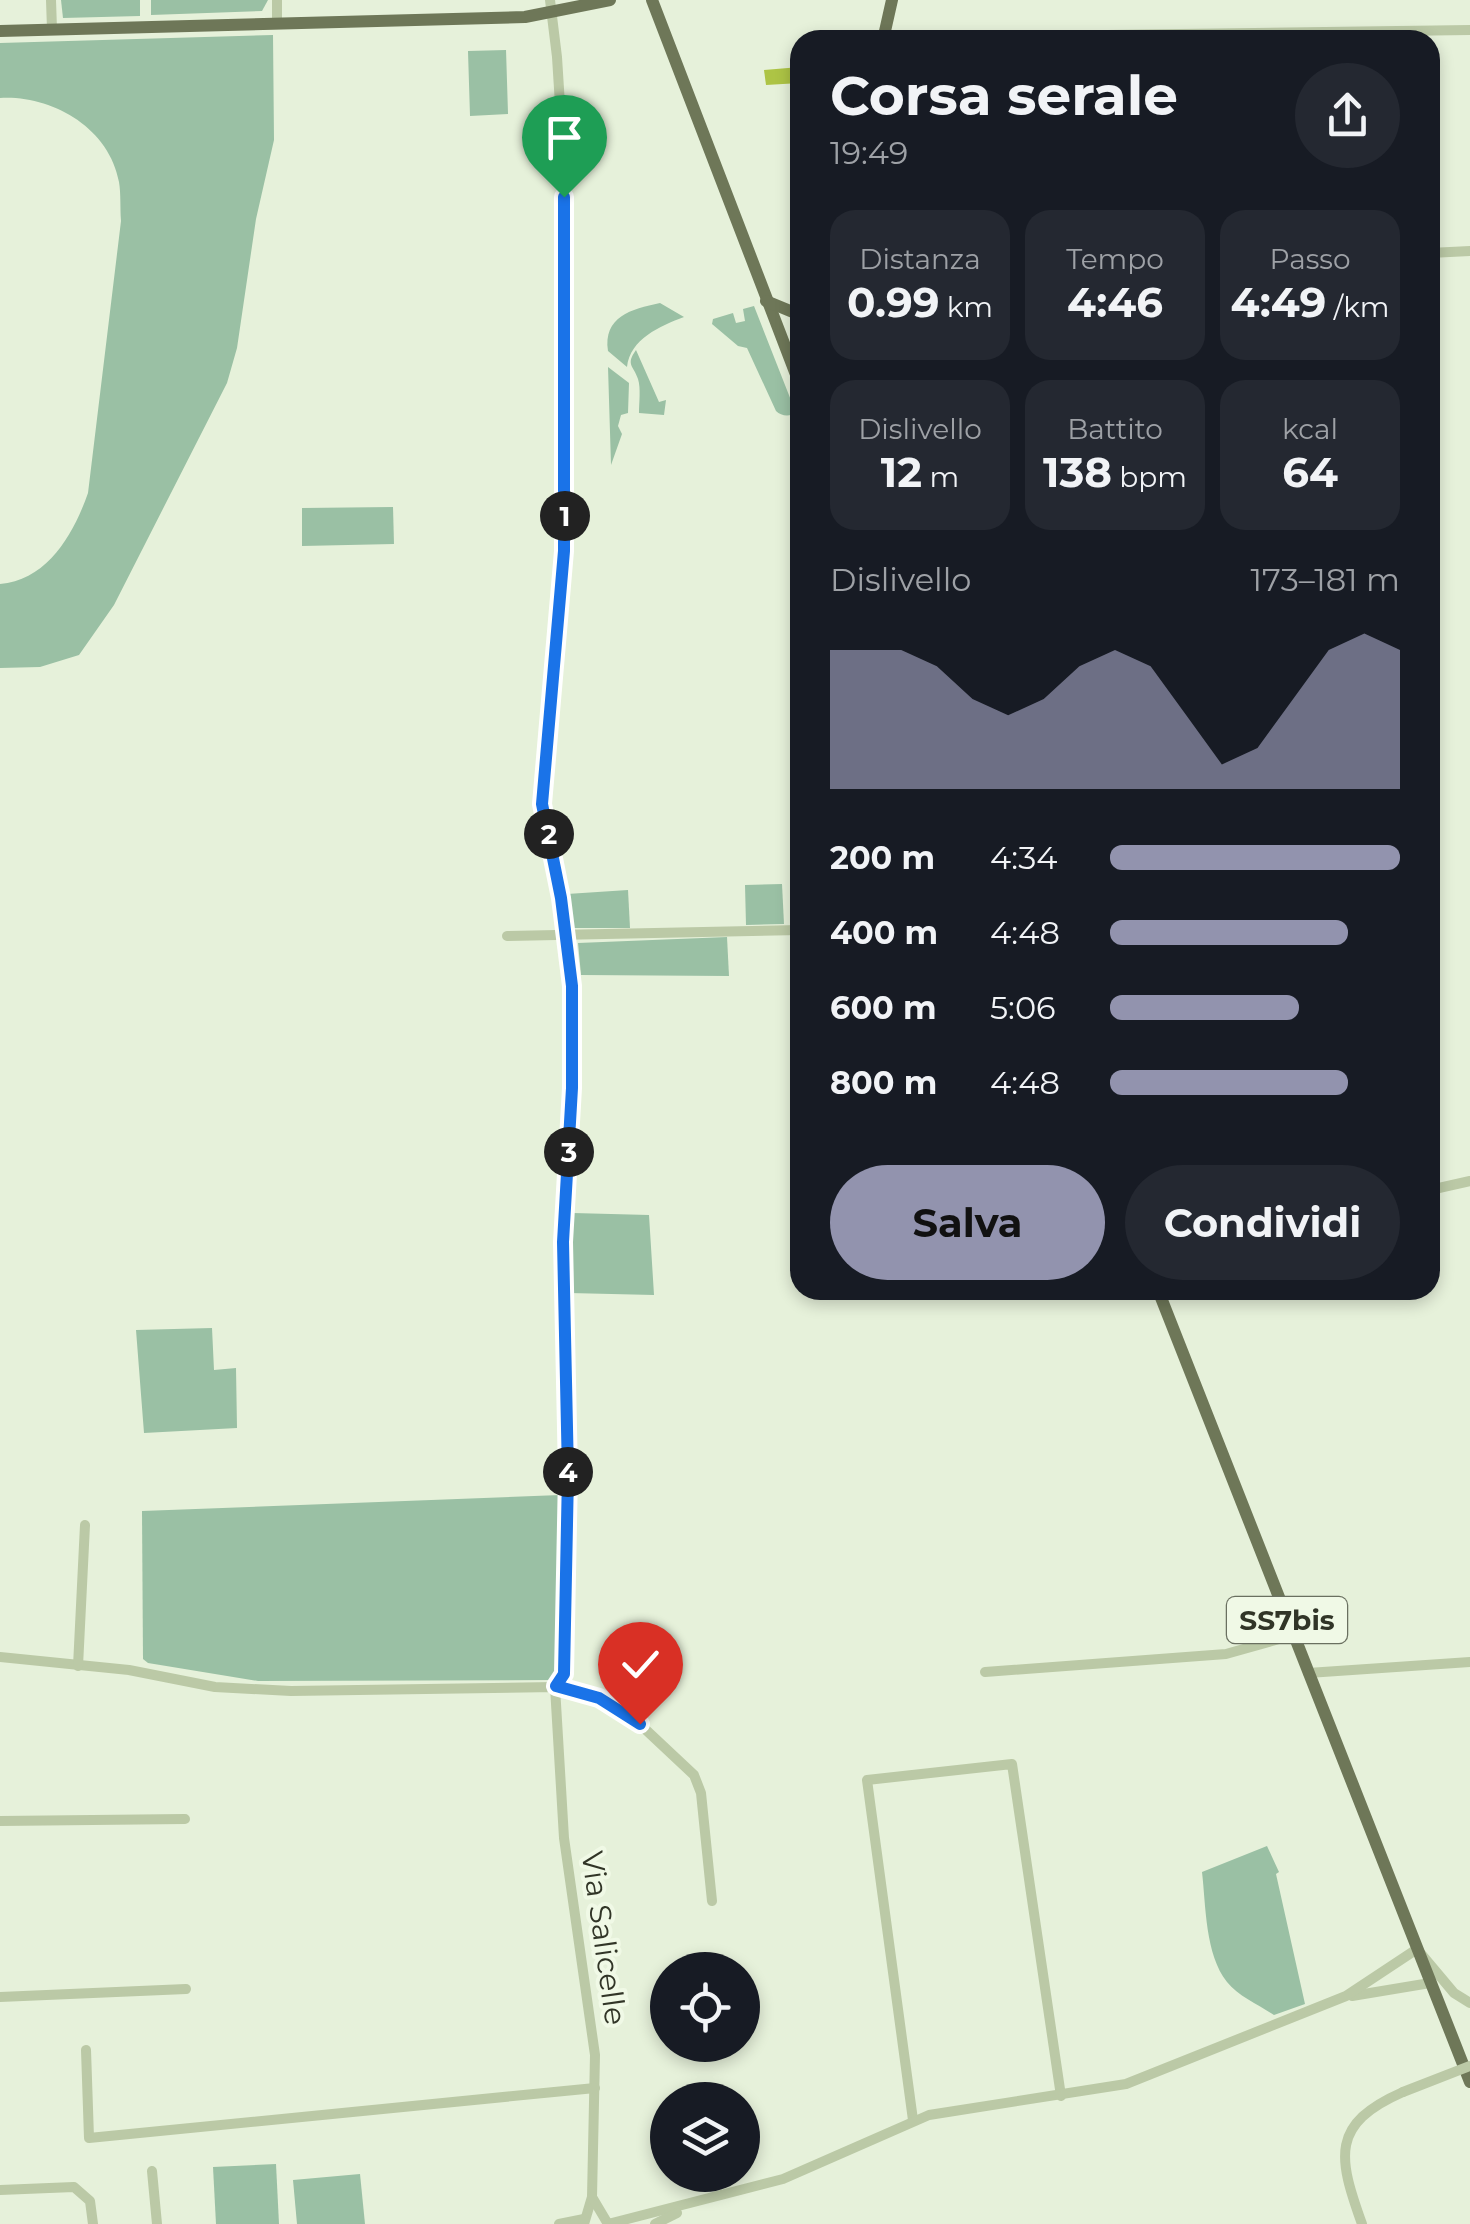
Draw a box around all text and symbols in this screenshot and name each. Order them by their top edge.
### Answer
text: Corsa serale [830,62,1178,129]
button: share [1295,63,1400,168]
pin [522,95,607,198]
icon: arrive [537,110,592,165]
text: 19:49 [830,133,908,172]
text: Distanza [859,242,981,276]
text: Tempo [1066,242,1164,276]
text: Passo [1269,242,1351,276]
text: 0.99 [847,276,939,328]
text: 4:46 [1067,276,1163,328]
text: 4:49 [1231,276,1326,328]
text: km [939,290,993,324]
text: /km [1326,290,1389,324]
text: Dislivello [858,412,982,446]
text: Battito [1067,412,1163,446]
text: kcal [1282,412,1338,446]
text: 12 [881,446,922,498]
text: 138 [1043,446,1112,498]
text: 64 [1282,446,1338,498]
text: m [922,460,959,494]
text: bpm [1112,460,1187,494]
pin: 1 [540,491,590,541]
text: 1 [560,499,570,533]
text: Dislivello [830,560,971,599]
text: 173–181 m [1251,560,1400,599]
pin: 2 [524,809,574,859]
text: 2 [541,817,557,851]
text: 200 m [830,838,935,877]
text: 4:34 [990,838,1057,877]
text: 400 m [830,913,938,952]
text: 4:48 [990,913,1060,952]
text: 600 m [830,988,936,1027]
text: 5:06 [990,988,1056,1027]
text: 800 m [830,1063,937,1102]
text: 4:48 [990,1063,1060,1102]
pin: 3 [544,1127,594,1177]
text: 3 [561,1135,577,1169]
button: Salva [830,1165,1105,1280]
button: Condividi [1125,1165,1400,1280]
pin: 4 [543,1447,593,1497]
text: 4 [558,1455,578,1489]
road number: SS7bis [1227,1597,1347,1643]
pin [598,1622,683,1725]
icon: check [613,1637,668,1692]
street label: Via Salicelle [573,1849,635,2027]
map controls [650,1952,760,2192]
button: locate [650,1952,760,2062]
button: layers [650,2082,760,2192]

